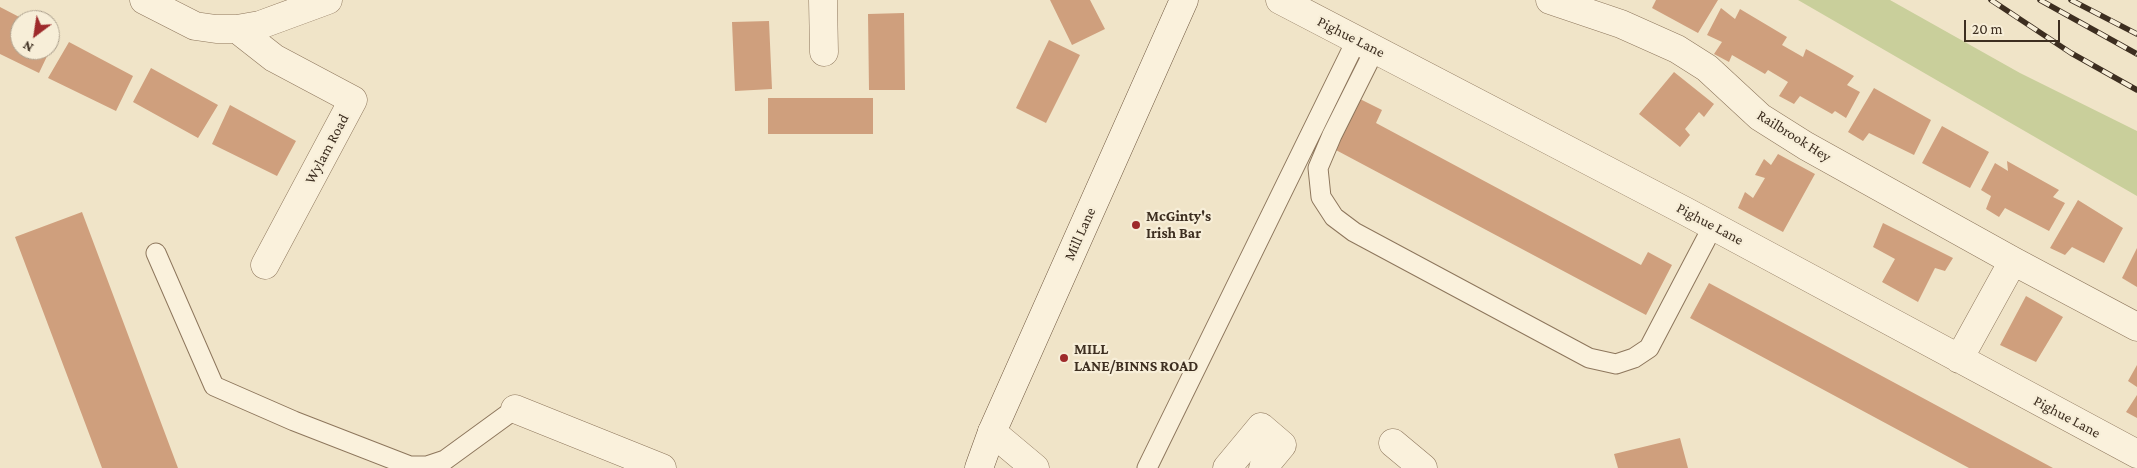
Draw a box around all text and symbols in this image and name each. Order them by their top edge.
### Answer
north arrow [10,10,60,60]
scale bar [1967,10,2063,42]
street label: Pighue Lane [1314,12,1388,62]
text: 20 m [1972,21,2003,37]
text: N [20,38,36,56]
street label: Railbrook Hey [1754,106,1834,166]
street label: Wylam Road [301,111,353,187]
street label: Pighue Lane [1673,199,1747,249]
street label: Mill Lane [1060,205,1100,263]
place label: McGinty's Irish Bar [1146,207,1211,242]
marker: McGinty's Irish Bar [1130,219,1142,231]
place label: MILL LANE/BINNS ROAD [1074,340,1198,375]
marker: MILL LANE/BINNS ROAD [1058,352,1070,364]
street label: Pighue Lane [2030,392,2104,442]

